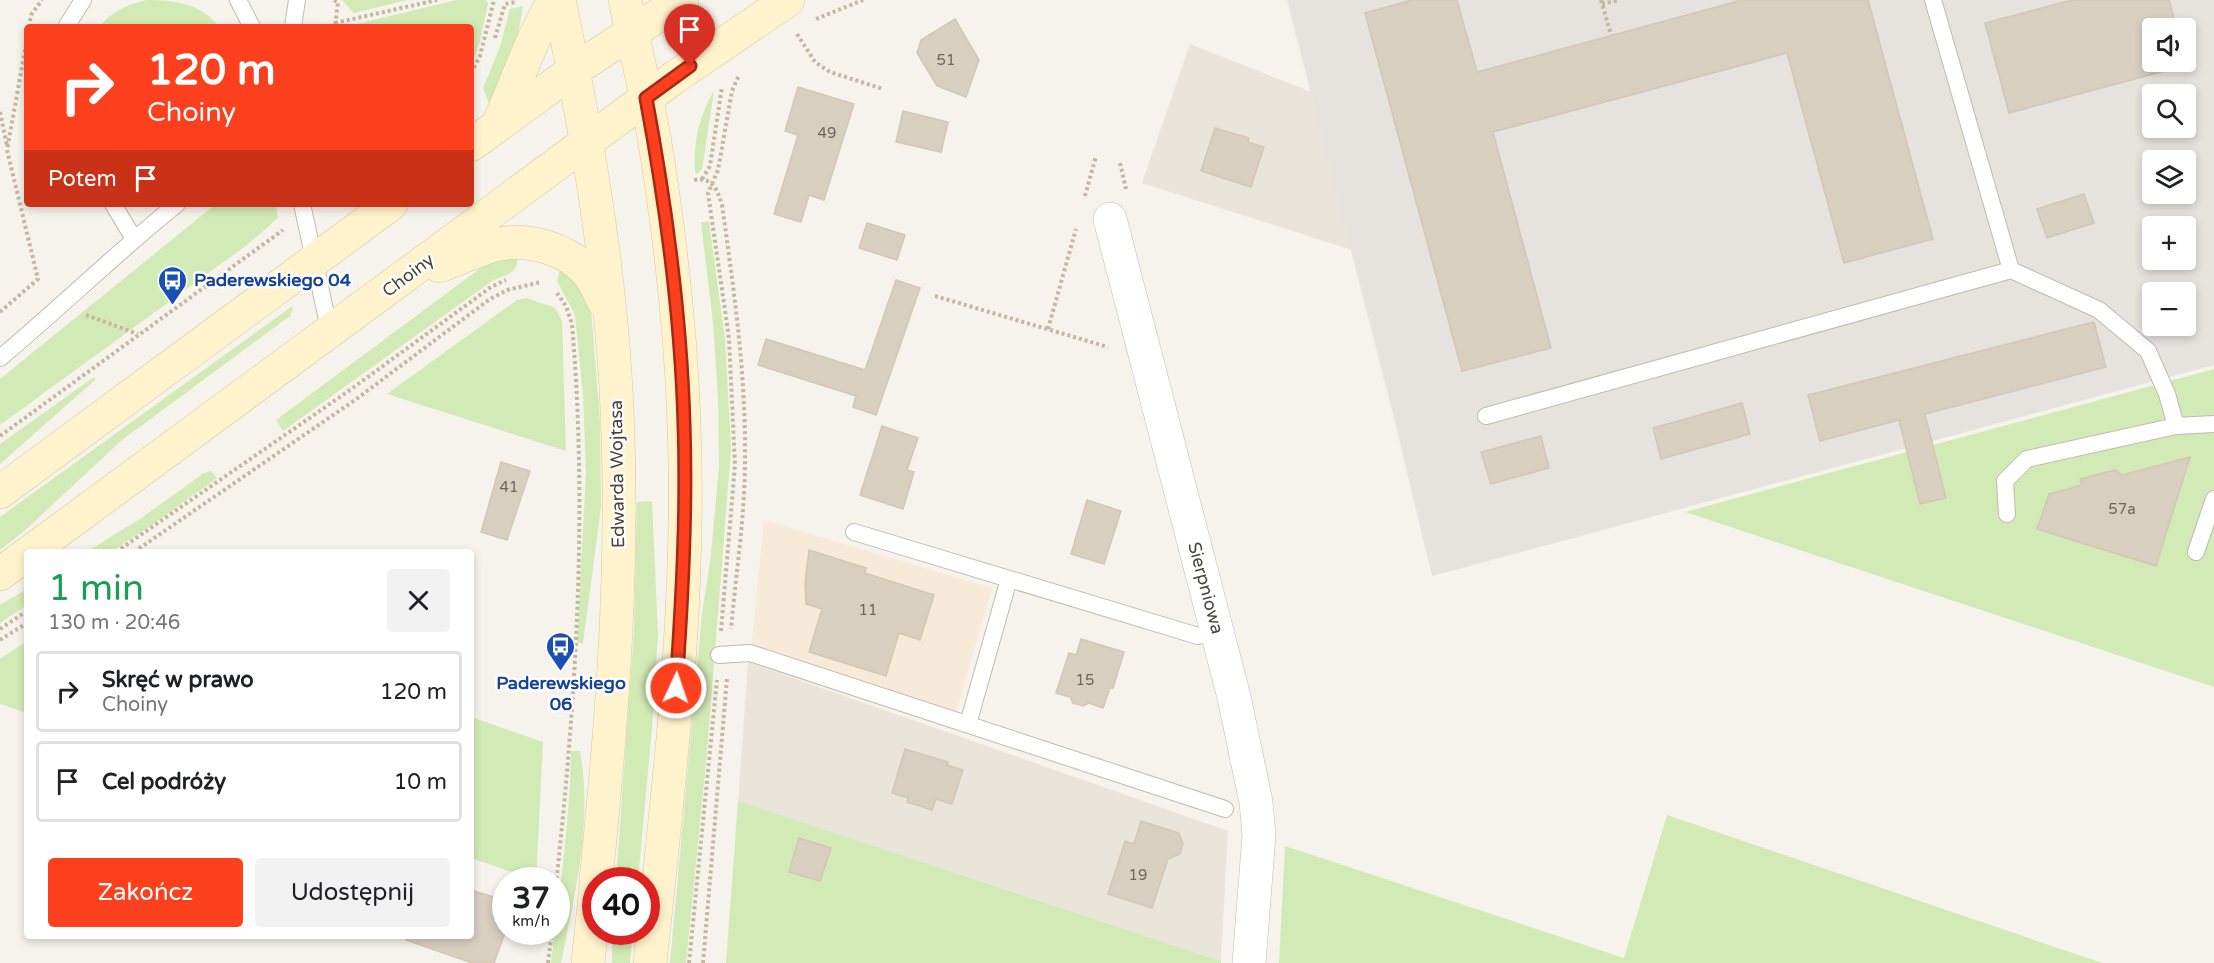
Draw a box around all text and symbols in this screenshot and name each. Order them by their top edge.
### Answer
pin [664,4,715,66]
icon: arrive [673,13,706,46]
map controls [2142,18,2196,336]
button: sound [2142,18,2196,72]
text: 120 m [147,45,276,96]
icon: right [48,48,126,126]
house number: 51 [937,51,955,69]
button: search [2142,84,2196,138]
text: Choiny [147,96,236,129]
house number: 49 [818,124,836,142]
button: layers [2142,150,2196,204]
icon: arrive [129,162,162,195]
text: Potem [48,166,117,192]
button: + [2142,216,2196,270]
street label: Choiny [378,248,439,302]
bus stop icon: Paderewskiego 04 [157,264,189,306]
place label: Paderewskiego 04 [194,269,352,291]
button: − [2142,282,2196,336]
street label: Edwarda Wojtasa [605,400,629,548]
house number: 41 [500,478,518,496]
house number: 57a [2108,500,2136,518]
street label: Sierpniowa [1183,540,1229,636]
text: 1 min [48,567,144,610]
button: close [387,569,450,632]
house number: 11 [859,601,877,619]
text: 130 m · 20:46 [48,611,180,635]
bus stop icon: Paderewskiego 06 [545,630,577,672]
position arrow [644,656,708,720]
text: Skręć w prawo [102,667,254,693]
house number: 15 [1076,671,1094,689]
place label: Paderewskiego 06 [496,672,626,715]
icon: right [51,675,84,708]
text: 120 m [380,679,447,705]
text: Choiny [102,693,168,717]
icon: arrive [51,765,84,798]
text: Cel podróży [102,769,226,795]
text: 10 m [393,769,447,795]
button: Zakończ [48,858,243,927]
button: Udostępnij [255,858,450,927]
house number: 19 [1129,866,1147,884]
speed limit sign: 40 [582,867,660,945]
text: 37 [512,880,550,917]
text: km/h [512,912,550,930]

